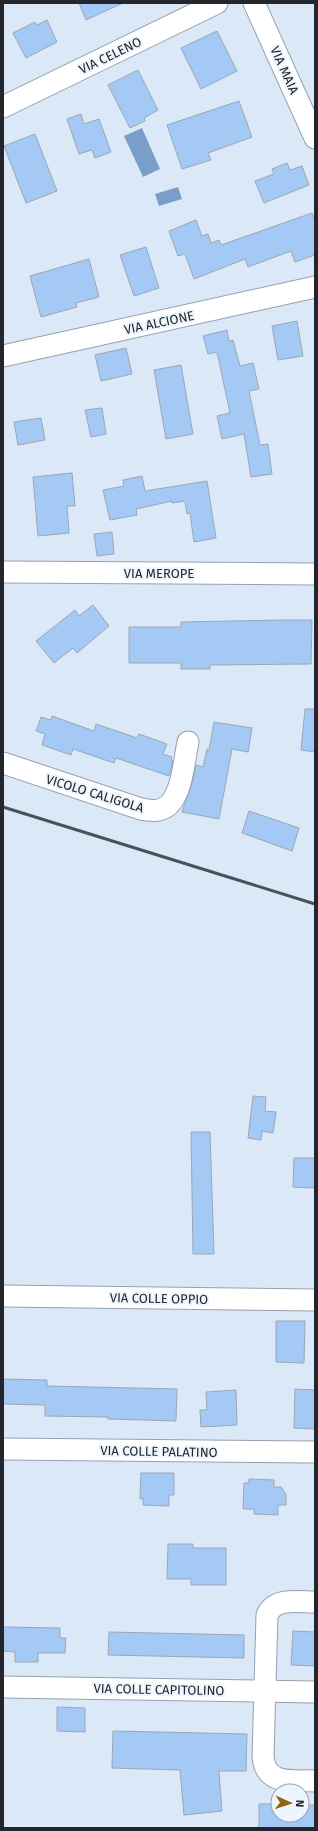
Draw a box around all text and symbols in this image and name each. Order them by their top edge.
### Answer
street label: VIA CELENO [77,34,144,77]
street label: VIA MAIA [267,44,302,97]
street label: VIA ALCIONE [123,308,196,337]
street label: VIA MEROPE [124,566,194,581]
street label: VICOLO CALIGOLA [44,771,146,816]
street label: VIA COLLE OPPIO [110,1290,208,1307]
street label: VIA COLLE PALATINO [100,1443,218,1460]
street label: VIA COLLE CAPITOLINO [93,1681,225,1698]
north arrow [270,1783,310,1823]
text: N [293,1800,306,1807]

